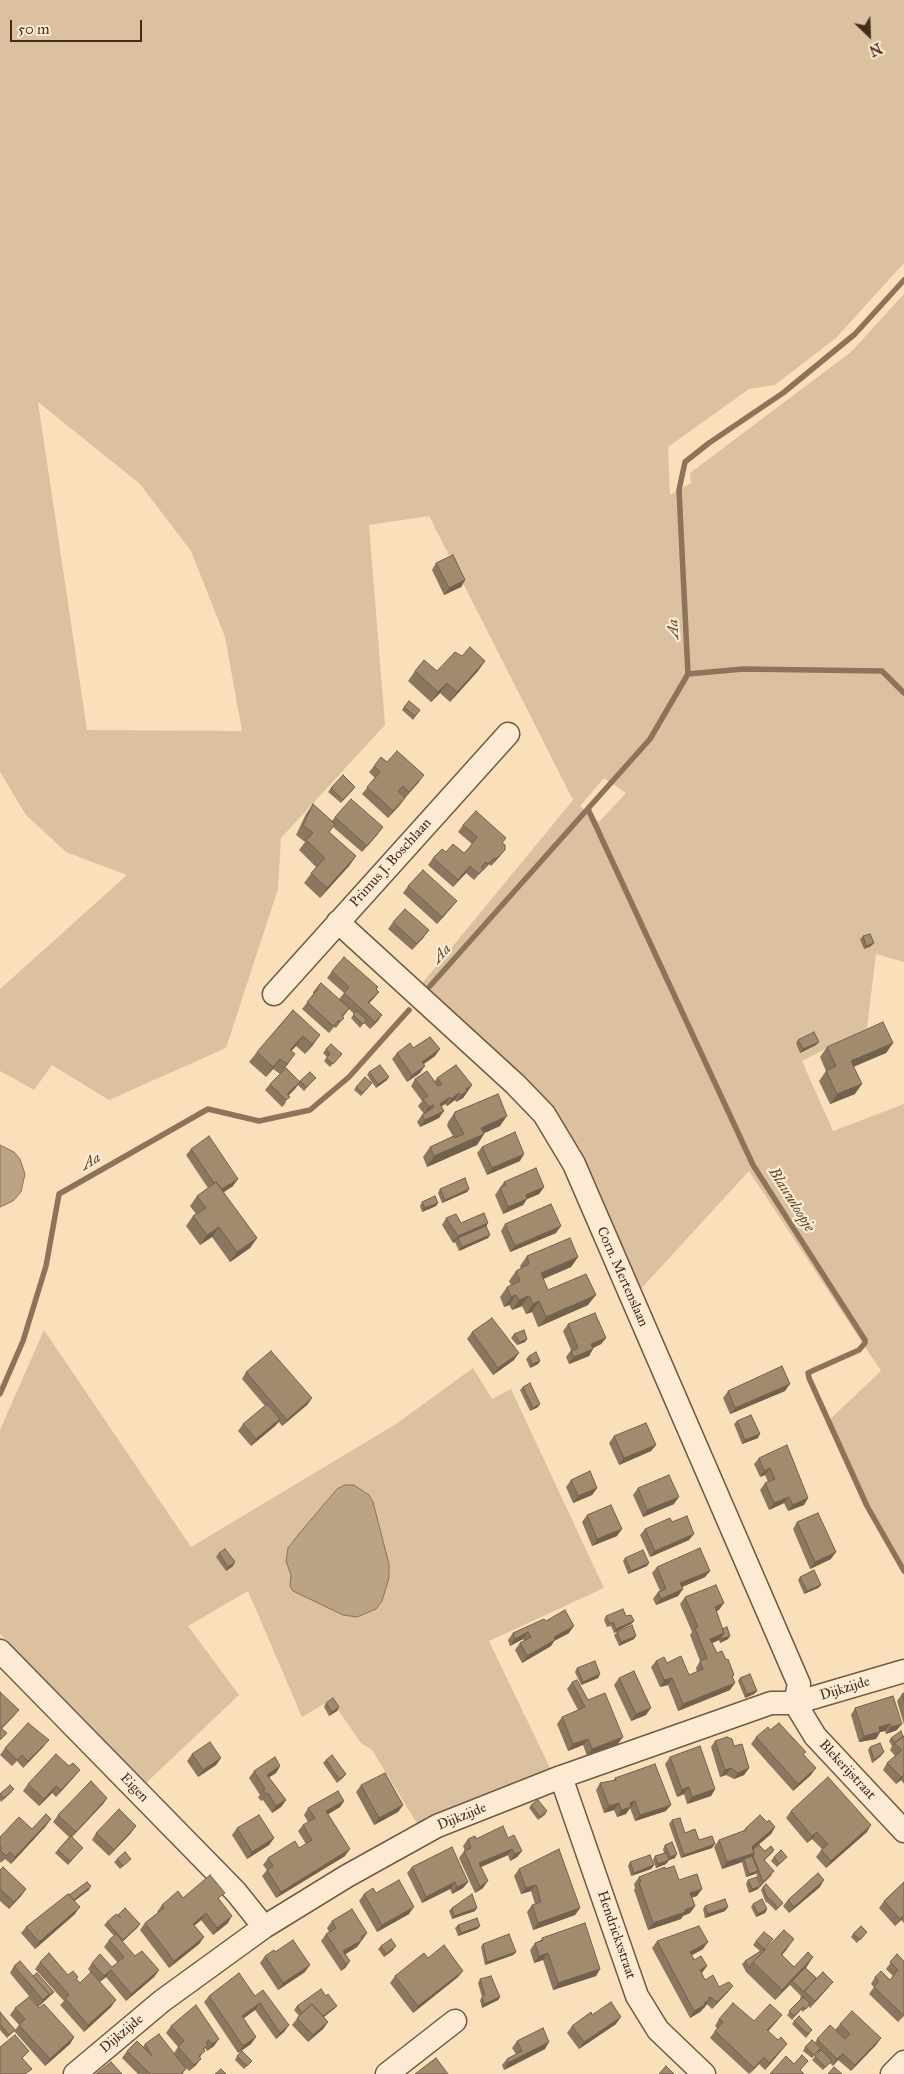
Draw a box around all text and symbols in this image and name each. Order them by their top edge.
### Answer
scale bar [12,10,145,42]
north arrow [844,10,894,60]
text: 50 m [18,20,50,38]
text: N [866,39,884,59]
water label: Aa [664,619,684,639]
street label: Primus J. Boschlaan [347,815,435,911]
water label: Aa [429,941,455,967]
water label: Aa [78,1149,104,1175]
water label: Blauwloopje [764,1165,818,1235]
street label: Corn. Mertenslaan [592,1225,652,1329]
street label: Dijkzijde [818,1673,872,1705]
street label: Blekerijstraat [815,1737,879,1803]
street label: Eigen [116,1770,152,1806]
street label: Dijkzijde [435,1800,489,1834]
street label: Hendrickxstraat [593,1889,639,1981]
street label: Dijkzijde [97,2011,147,2057]

